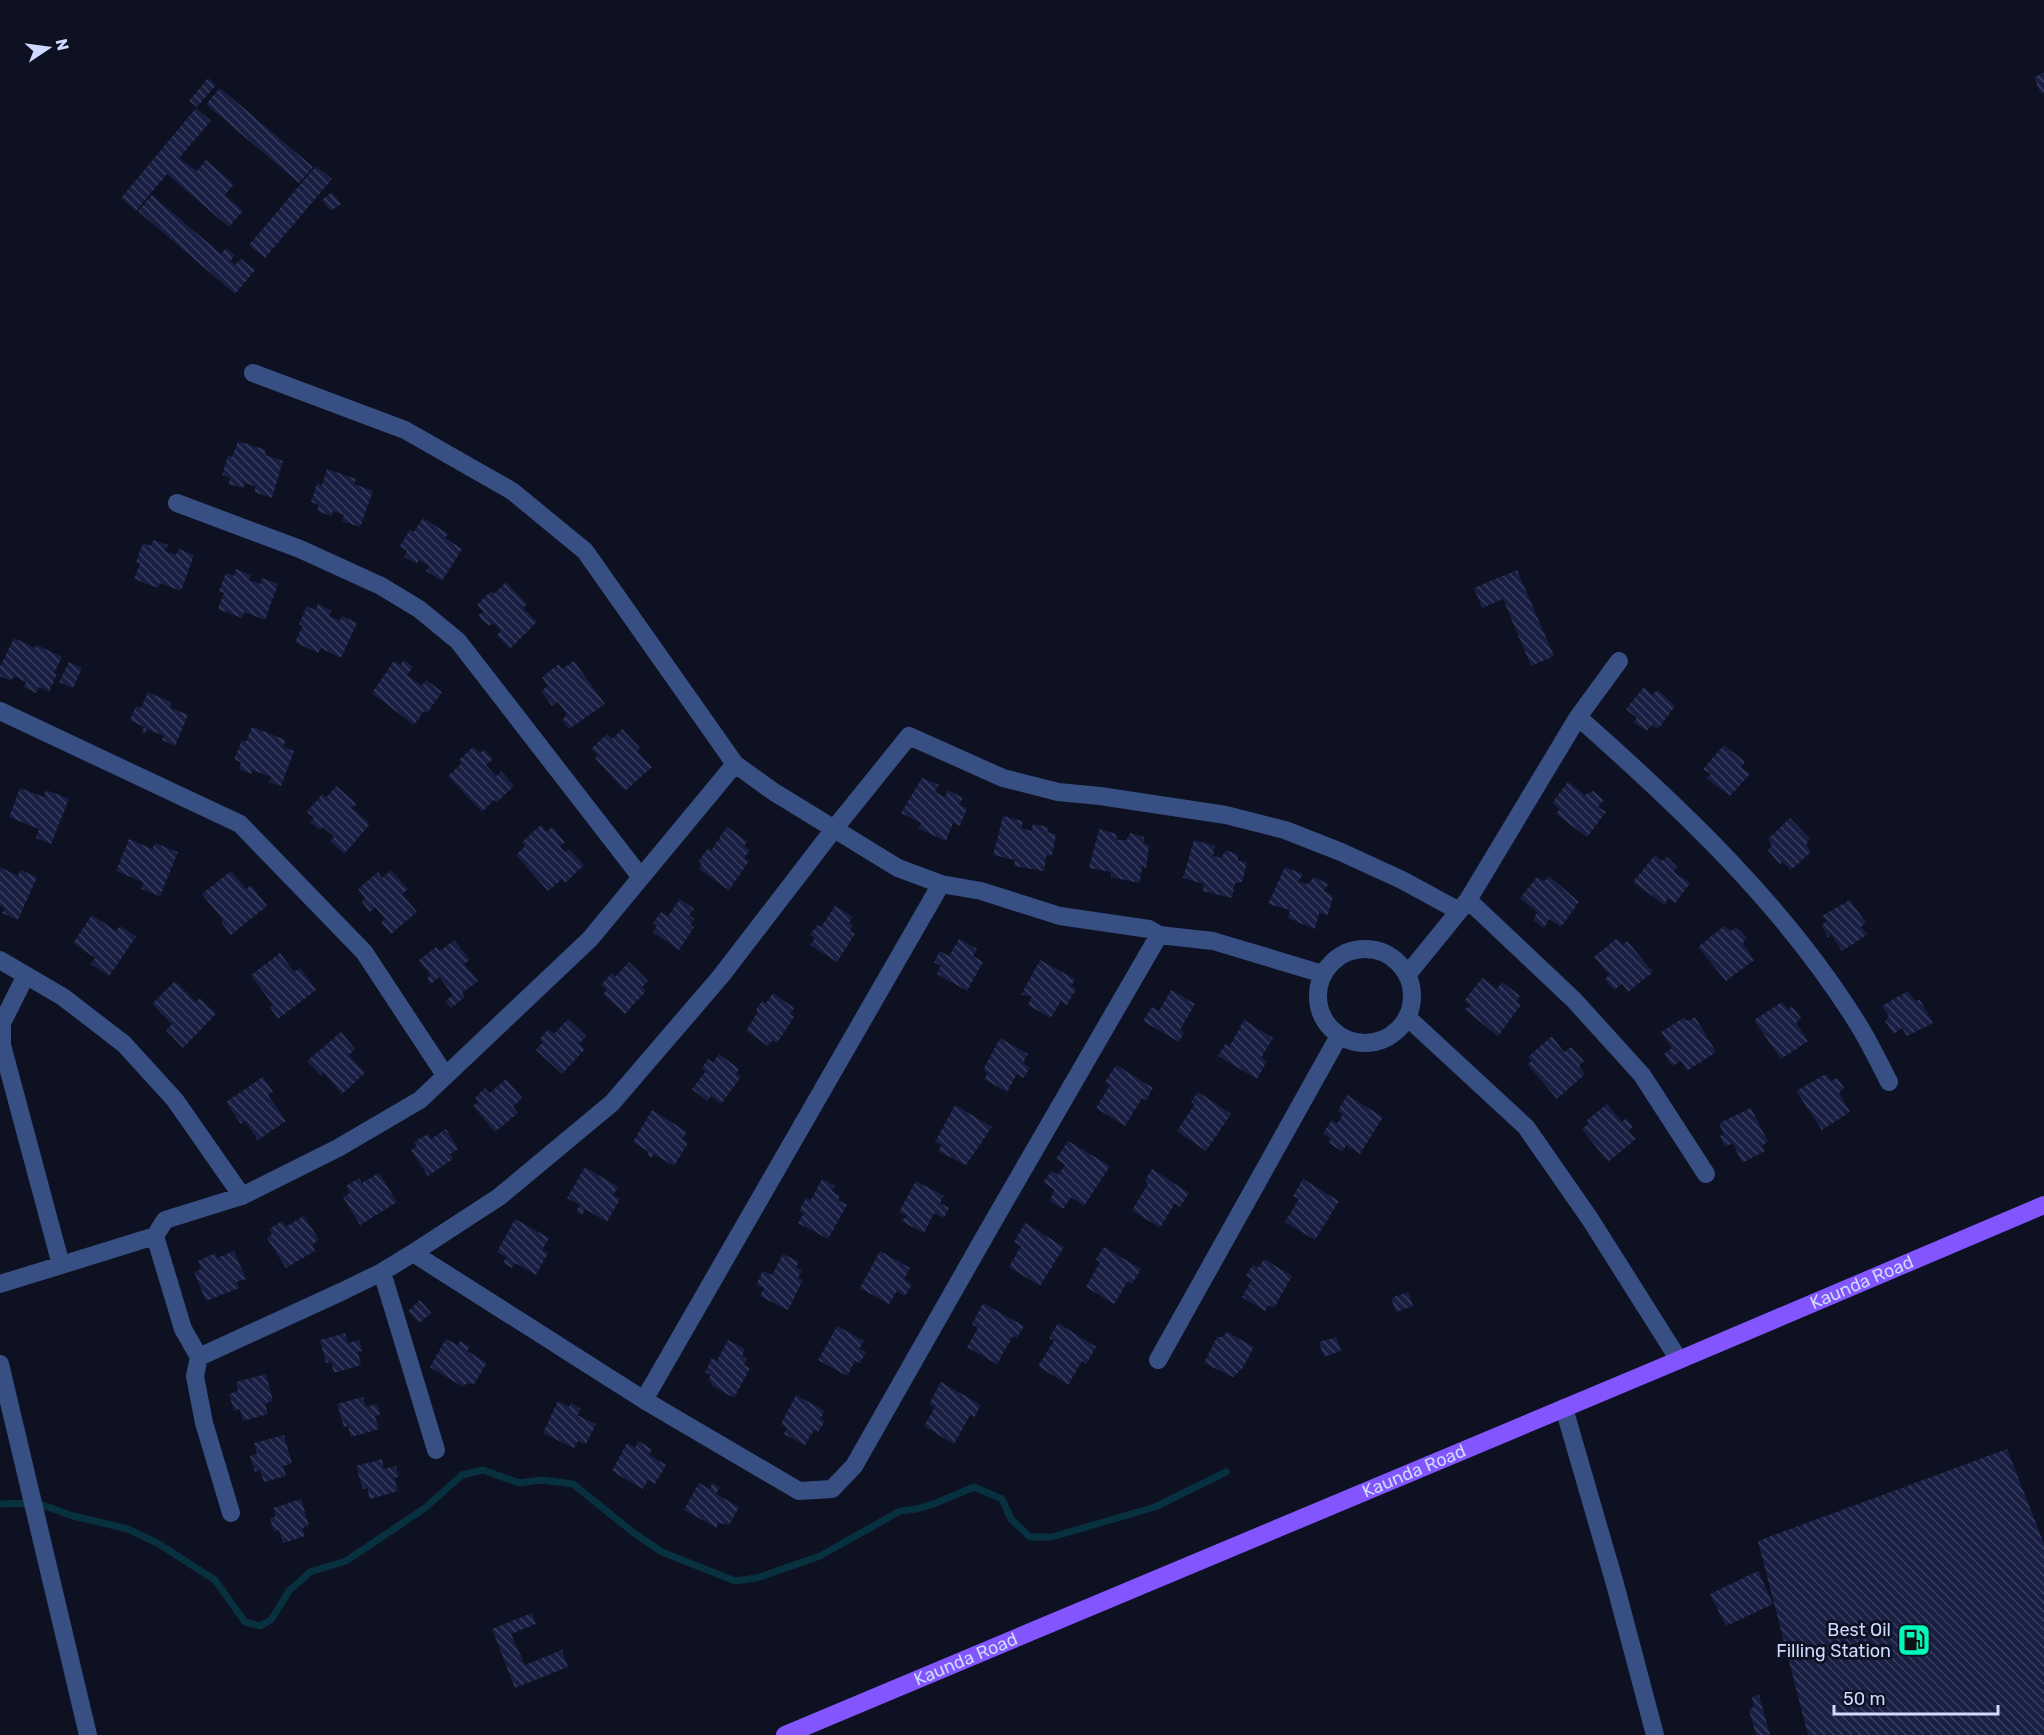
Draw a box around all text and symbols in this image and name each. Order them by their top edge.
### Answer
north arrow [18,18,78,78]
text: N [52,37,73,52]
street label: Kaunda Road [1807,1251,1917,1314]
street label: Kaunda Road [1359,1440,1469,1503]
place label: Best Oil Filling Station [1776,1619,1891,1662]
fuel station icon: Best Oil Filling Station [1896,1622,1932,1658]
street label: Kaunda Road [911,1628,1021,1691]
scale bar [1834,1678,1998,1716]
text: 50 m [1843,1688,1886,1710]

